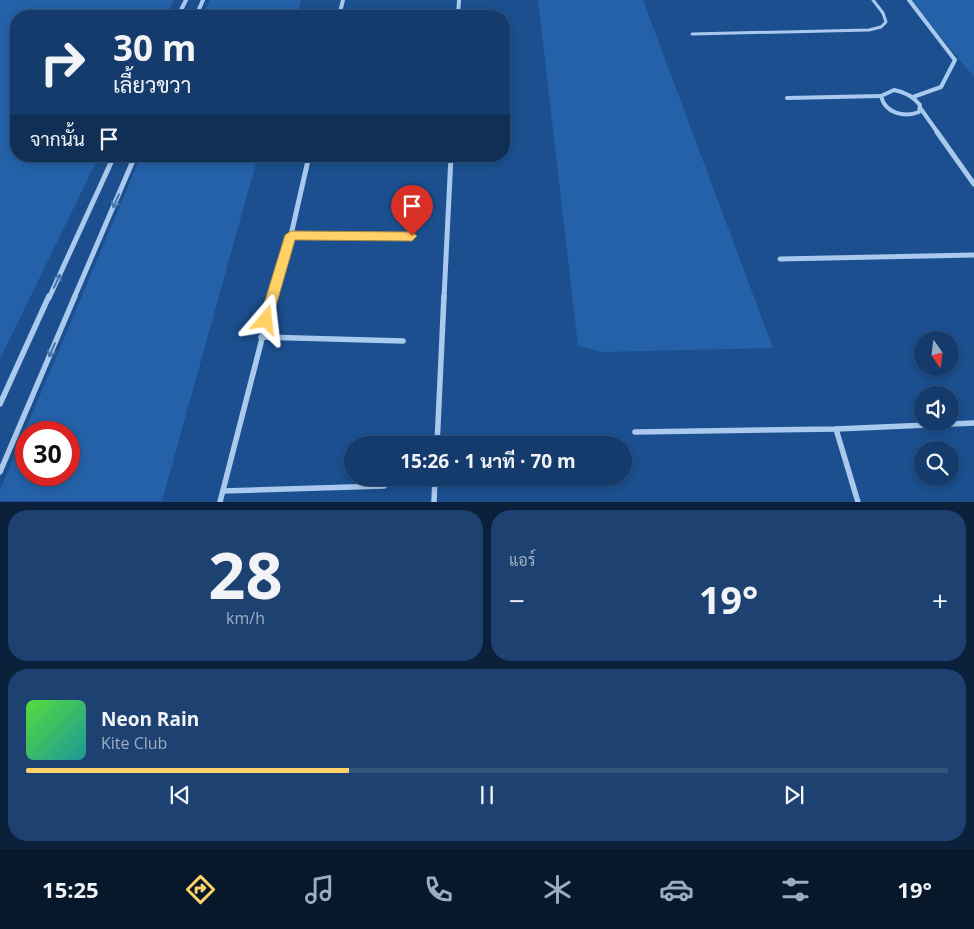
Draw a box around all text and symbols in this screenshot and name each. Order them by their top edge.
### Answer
text: 30 m [113,24,196,71]
icon: right [30,30,95,95]
text: เลี้ยวขวา [113,69,191,99]
icon: arrive [95,125,123,153]
text: จากนั้น [30,126,85,152]
pin [391,185,433,236]
icon: arrive [398,192,426,220]
one-way arrow [111,193,120,208]
one-way arrow [52,274,62,289]
position arrow [239,293,291,345]
north arrow [914,331,959,376]
map controls [914,331,959,486]
one-way arrow [47,342,57,357]
button: sound [914,386,959,431]
speed limit sign: 30 [15,421,80,486]
button: search [914,441,959,486]
text: 15:26 · 1 นาที · 70 m [400,448,576,474]
text: 28 [208,530,283,618]
text: แอร์ [509,549,535,571]
text: 19° [699,573,758,625]
text: − [509,581,525,619]
text: + [932,581,948,619]
text: km/h [226,607,265,629]
text: Neon Rain [101,706,199,732]
text: Kite Club [101,732,167,754]
icon: previous [166,781,194,809]
icon: pause [473,781,501,809]
icon: next [780,781,808,809]
icon: directions [183,872,218,907]
icon: music [302,872,337,907]
icon: phone [421,872,456,907]
icon: climate [540,872,575,907]
icon: car [659,872,694,907]
icon: filters [778,872,813,907]
text: 15:25 [42,874,99,904]
text: 19° [897,874,932,904]

